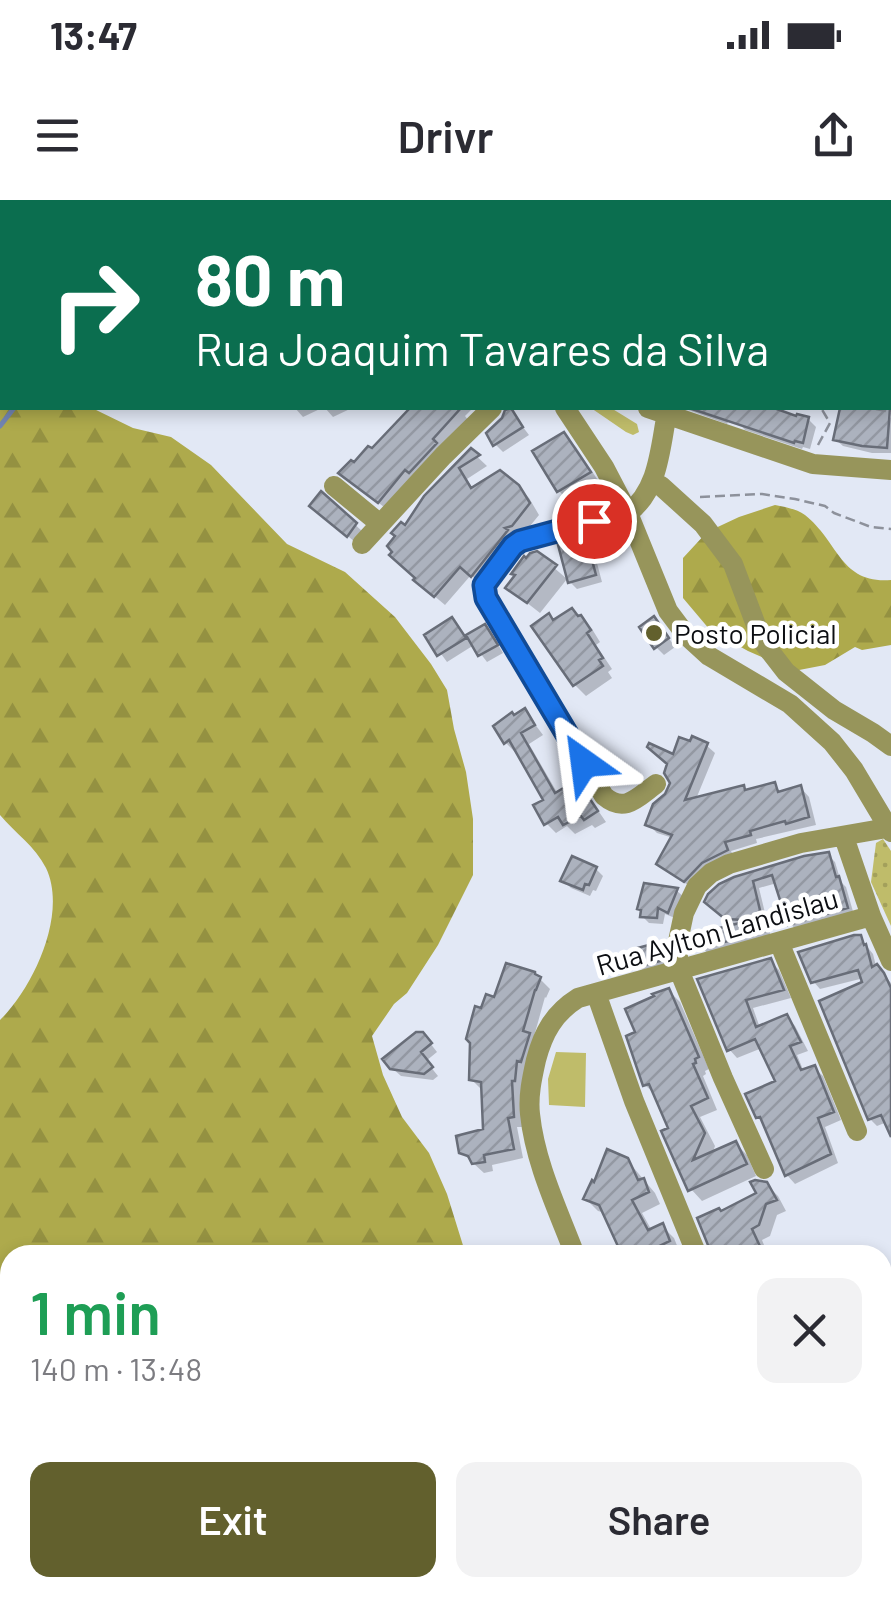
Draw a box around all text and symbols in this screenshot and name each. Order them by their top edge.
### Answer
text: 13:47 [50,12,137,58]
icon: menu [30,108,85,163]
text: Drivr [398,108,493,162]
icon: share [806,108,861,163]
text: 80 m [195,236,345,320]
icon: right [30,240,160,370]
text: Rua Joaquim Tavares da Silva [195,321,769,375]
pin [552,479,637,564]
icon: arrive [567,494,622,549]
place label: Posto Policial [674,616,837,650]
marker: Posto Policial [643,622,665,644]
position arrow [532,711,636,815]
street label: Rua Aylton Landislau [592,880,842,982]
text: 1 min [30,1275,161,1347]
button: close [757,1278,862,1383]
text: 140 m · 13:48 [30,1349,202,1387]
button: Exit [30,1462,436,1577]
button: Share [456,1462,862,1577]

